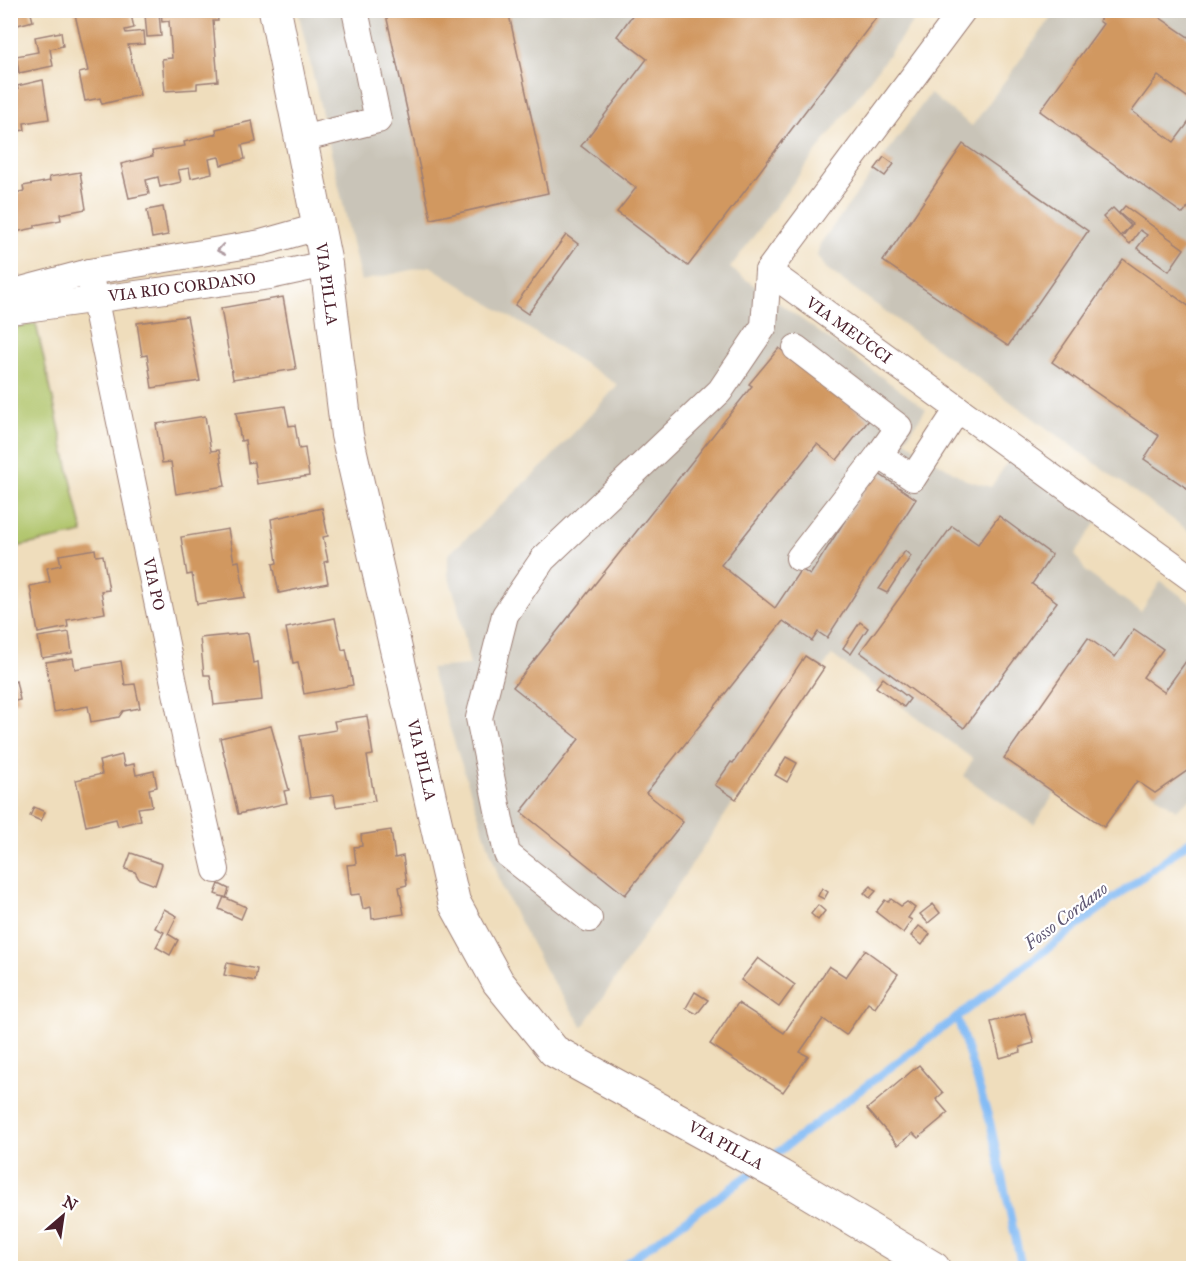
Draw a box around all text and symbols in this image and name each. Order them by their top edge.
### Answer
street label: VIA PILLA [312,241,342,327]
one-way arrow [216,243,226,256]
street label: VIA RIO CORDANO [106,269,257,306]
street label: VIA MEUCCI [802,292,896,368]
street label: VIA PO [139,555,169,612]
street label: VIA PILLA [403,716,441,803]
water label: Fosso Cordano [1019,877,1112,955]
street label: VIA PILLA [684,1116,767,1174]
north arrow [33,1186,93,1246]
text: N [59,1192,81,1215]

